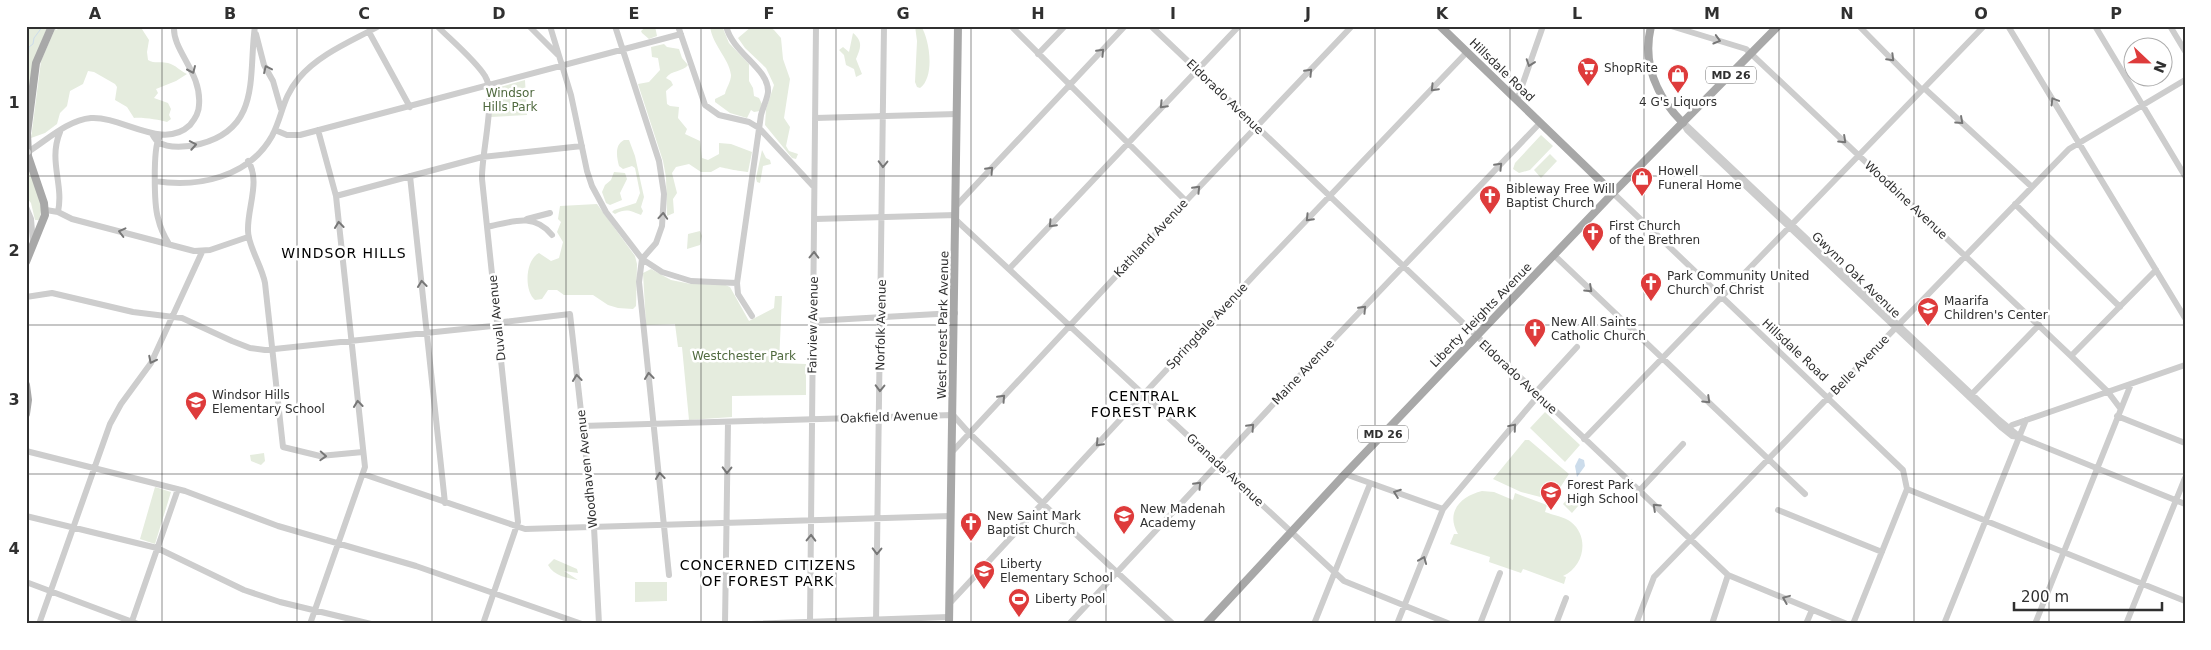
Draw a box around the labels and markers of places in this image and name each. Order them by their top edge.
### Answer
supermarket icon: ShopRite [1576,56,1600,87]
place label: ShopRite [1604,61,1658,75]
shop icon: 4 G's Liquors [1666,63,1690,94]
place label: 4 G's Liquors [1639,95,1717,109]
place label: Howell Funeral Home [1658,164,1742,192]
shop icon: Howell Funeral Home [1630,166,1654,197]
place label: Bibleway Free Will Baptist Church [1506,182,1615,210]
church icon: Bibleway Free Will Baptist Church [1478,184,1502,215]
place label: First Church of the Brethren [1609,219,1700,247]
church icon: First Church of the Brethren [1581,221,1605,252]
place label: Park Community United Church of Christ [1667,269,1809,297]
church icon: Park Community United Church of Christ [1639,271,1663,302]
place label: Maarifa Children's Center [1944,294,2048,322]
school or university icon: Maarifa Children's Center [1916,296,1940,327]
place label: New All Saints Catholic Church [1551,315,1646,343]
church icon: New All Saints Catholic Church [1523,317,1547,348]
place label: Windsor Hills Elementary School [212,388,325,416]
school or university icon: Windsor Hills Elementary School [184,390,208,421]
place label: Forest Park High School [1567,478,1638,506]
school or university icon: Forest Park High School [1539,480,1563,511]
place label: New Madenah Academy [1140,502,1225,530]
school or university icon: New Madenah Academy [1112,504,1136,535]
place label: New Saint Mark Baptist Church [987,509,1081,537]
church icon: New Saint Mark Baptist Church [959,511,983,542]
place label: Liberty Elementary School [1000,557,1113,585]
school or university icon: Liberty Elementary School [972,559,996,590]
sports icon: Liberty Pool [1007,587,1031,618]
place label: Liberty Pool [1035,592,1105,606]

